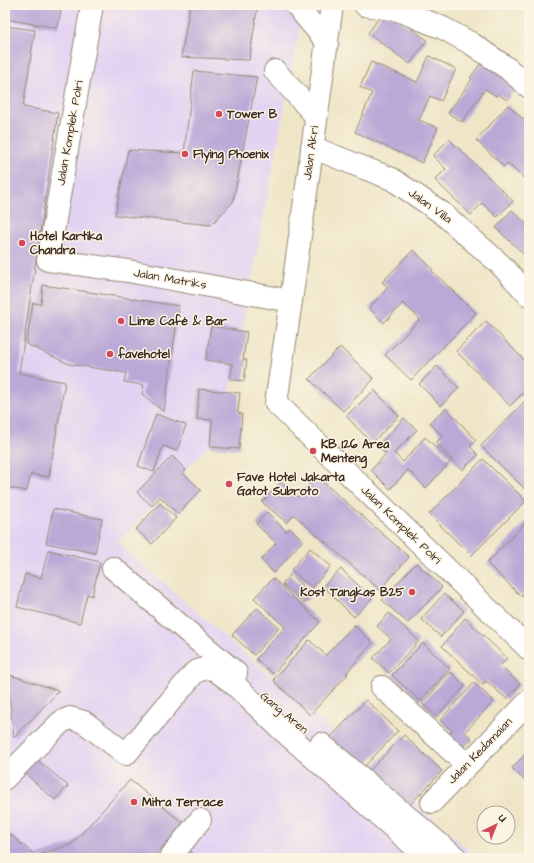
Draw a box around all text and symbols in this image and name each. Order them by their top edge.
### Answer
street label: Jalan Komplek Polri [52,79,88,187]
place label: Tower B [226,106,278,123]
marker: Tower B [214,109,224,119]
street label: Jalan Akri [299,125,323,181]
place label: Flying Phoenix [193,146,269,165]
marker: Flying Phoenix [180,149,190,159]
street label: Jalan Villa [405,184,455,228]
place label: Hotel Kartika Chandra [30,228,103,259]
marker: Hotel Kartika Chandra [17,238,27,248]
street label: Jalan Matriks [132,264,208,294]
place label: Lime Café & Bar [129,313,227,330]
marker: Lime Café & Bar [116,316,126,326]
place label: favehotel [117,346,170,363]
marker: favehotel [105,349,115,359]
place label: KB 126 Area Menteng [321,436,390,469]
marker: KB 126 Area Menteng [308,446,318,456]
place label: Fave Hotel Jakarta Gatot Subroto [237,469,345,500]
marker: Fave Hotel Jakarta Gatot Subroto [224,479,234,489]
street label: Jalan Komplek Polri [357,482,445,568]
place label: Kost Tangkas B25 [300,584,404,603]
marker: Kost Tangkas B25 [407,587,417,597]
street label: Gang Aren [256,688,312,739]
street label: Jalan Kedamaian [444,714,516,788]
place label: Mitra Terrace [142,794,224,811]
marker: Mitra Terrace [129,797,139,807]
north arrow [476,805,516,845]
text: U [494,810,510,826]

